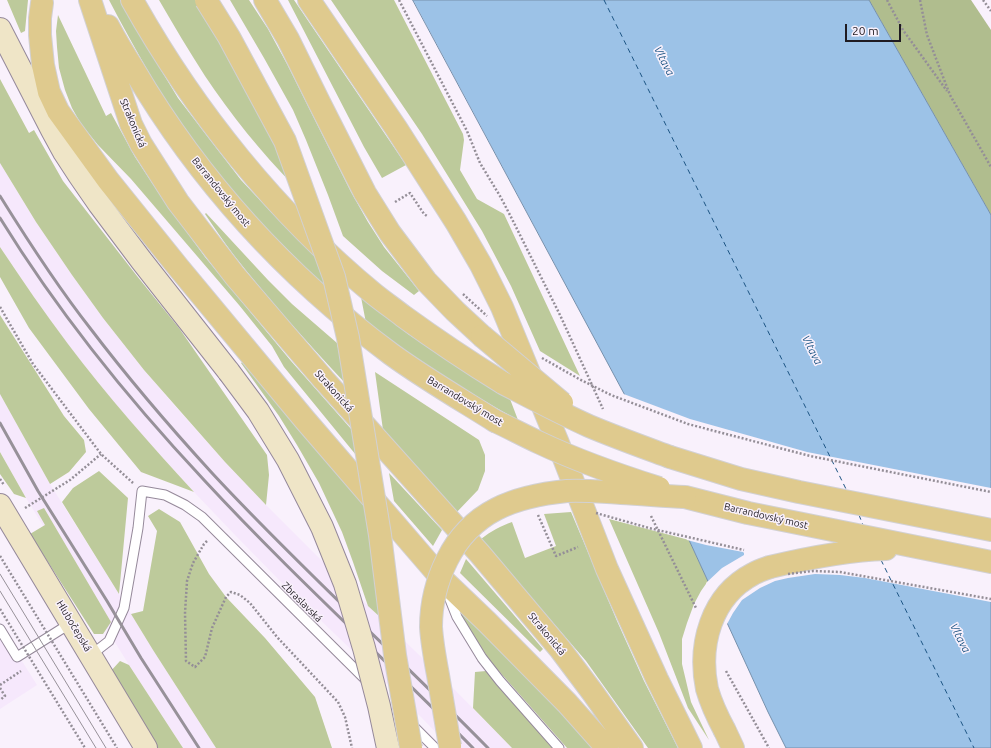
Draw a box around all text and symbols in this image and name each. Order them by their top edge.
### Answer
scale bar [847,16,903,42]
text: 20 m [852,24,879,37]
water label: Vltava [651,44,677,78]
street label: Strakonická [117,97,149,149]
street label: Barrandovský most [189,155,253,229]
water label: Vltava [799,333,825,367]
street label: Strakonická [312,368,356,414]
street label: Barrandovský most [425,374,505,428]
street label: Barrandovský most [723,501,809,531]
street label: Zbraslavská [279,579,325,625]
street label: Hlubočepská [54,598,94,654]
street label: Strakonická [526,610,568,658]
water label: Vltava [947,621,973,655]

